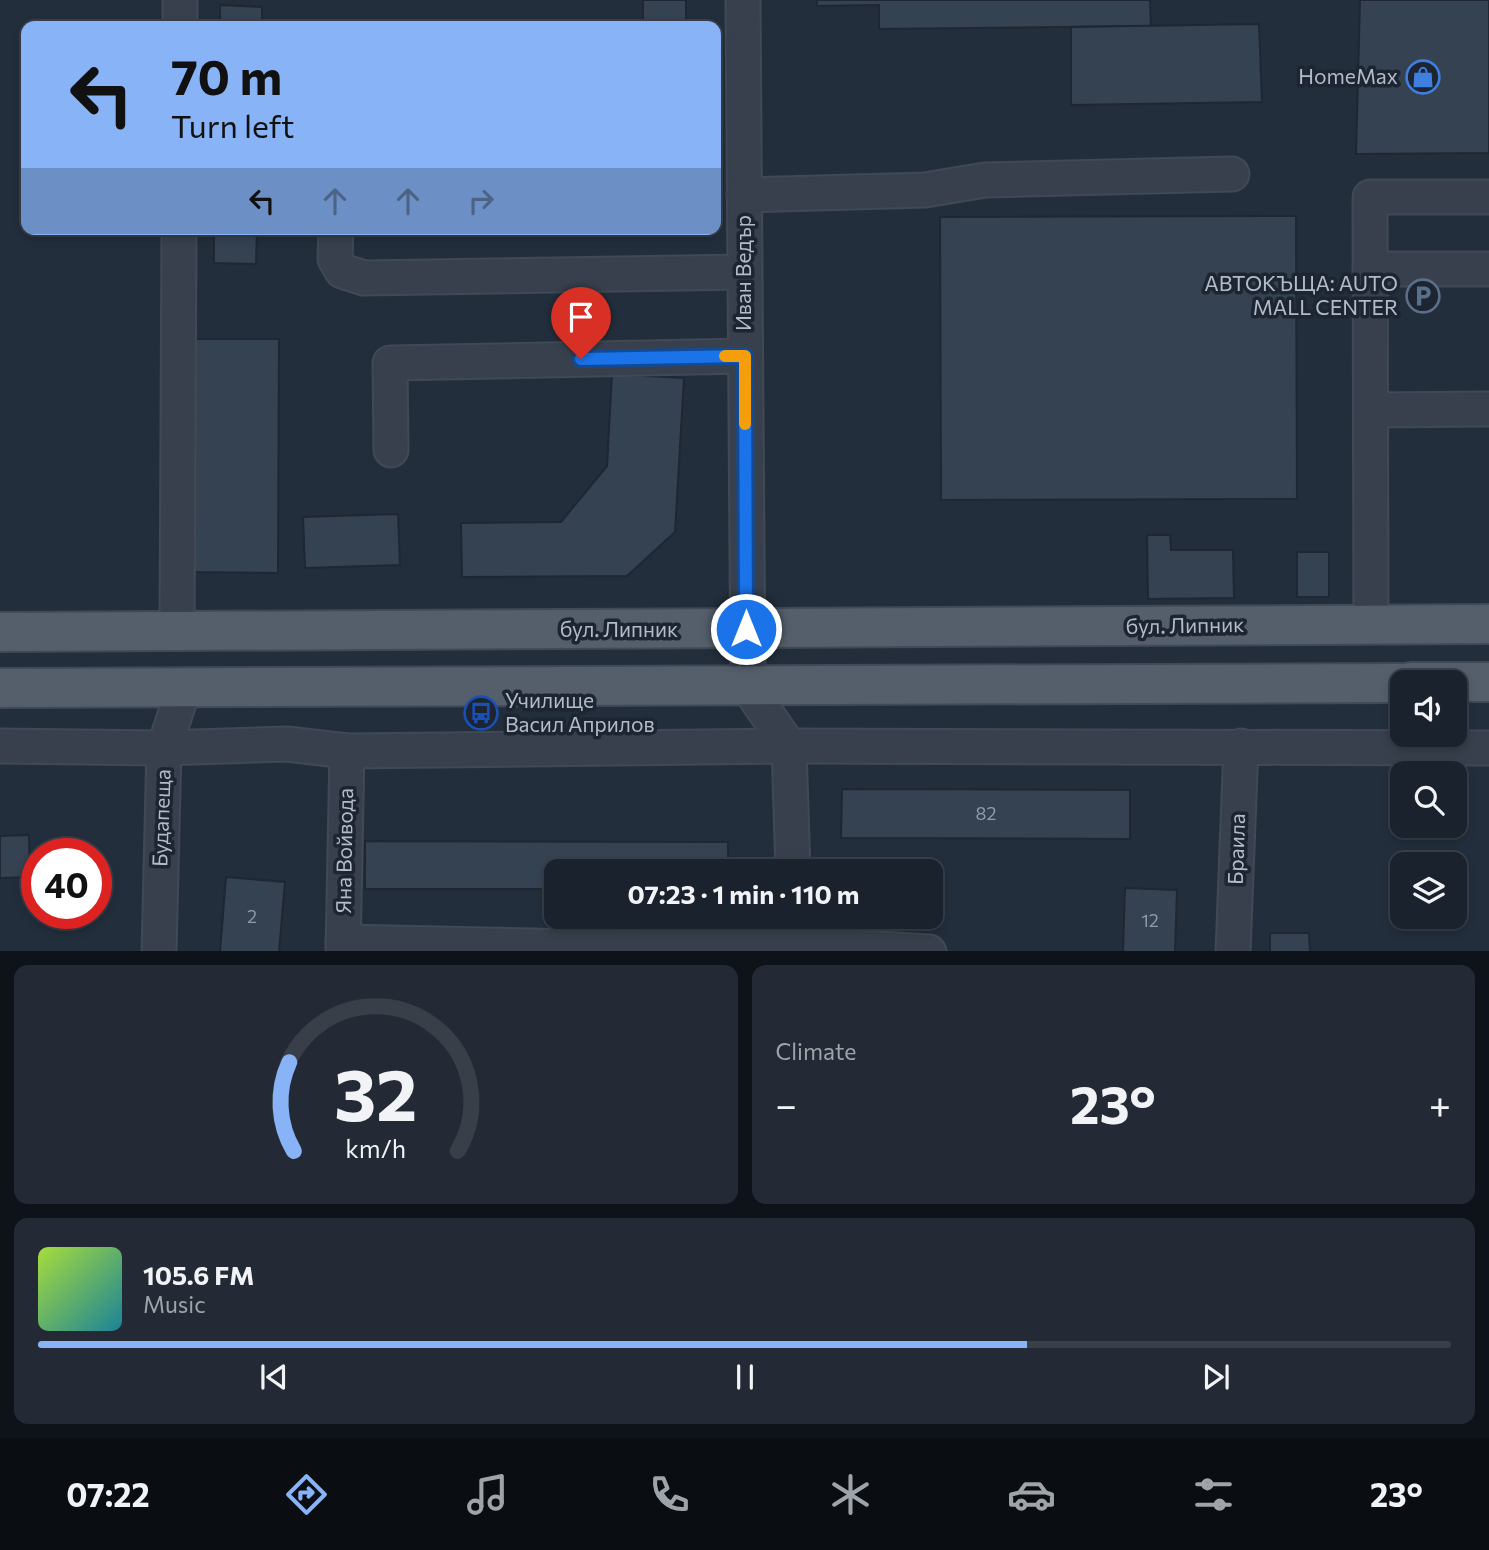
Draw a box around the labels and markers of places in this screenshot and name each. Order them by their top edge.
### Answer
shop icon: HomeMax [1404,58,1442,96]
place label: HomeMax [1298,63,1398,88]
place label: АВТОКЪЩА: AUTO MALL CENTER [1204,270,1398,319]
parking icon: АВТОКЪЩА: AUTO MALL CENTER [1404,277,1442,315]
pin [551,287,611,359]
place label: Училище Васил Априлов [505,687,655,736]
bus stop icon: Училище Васил Априлов [462,694,500,732]

